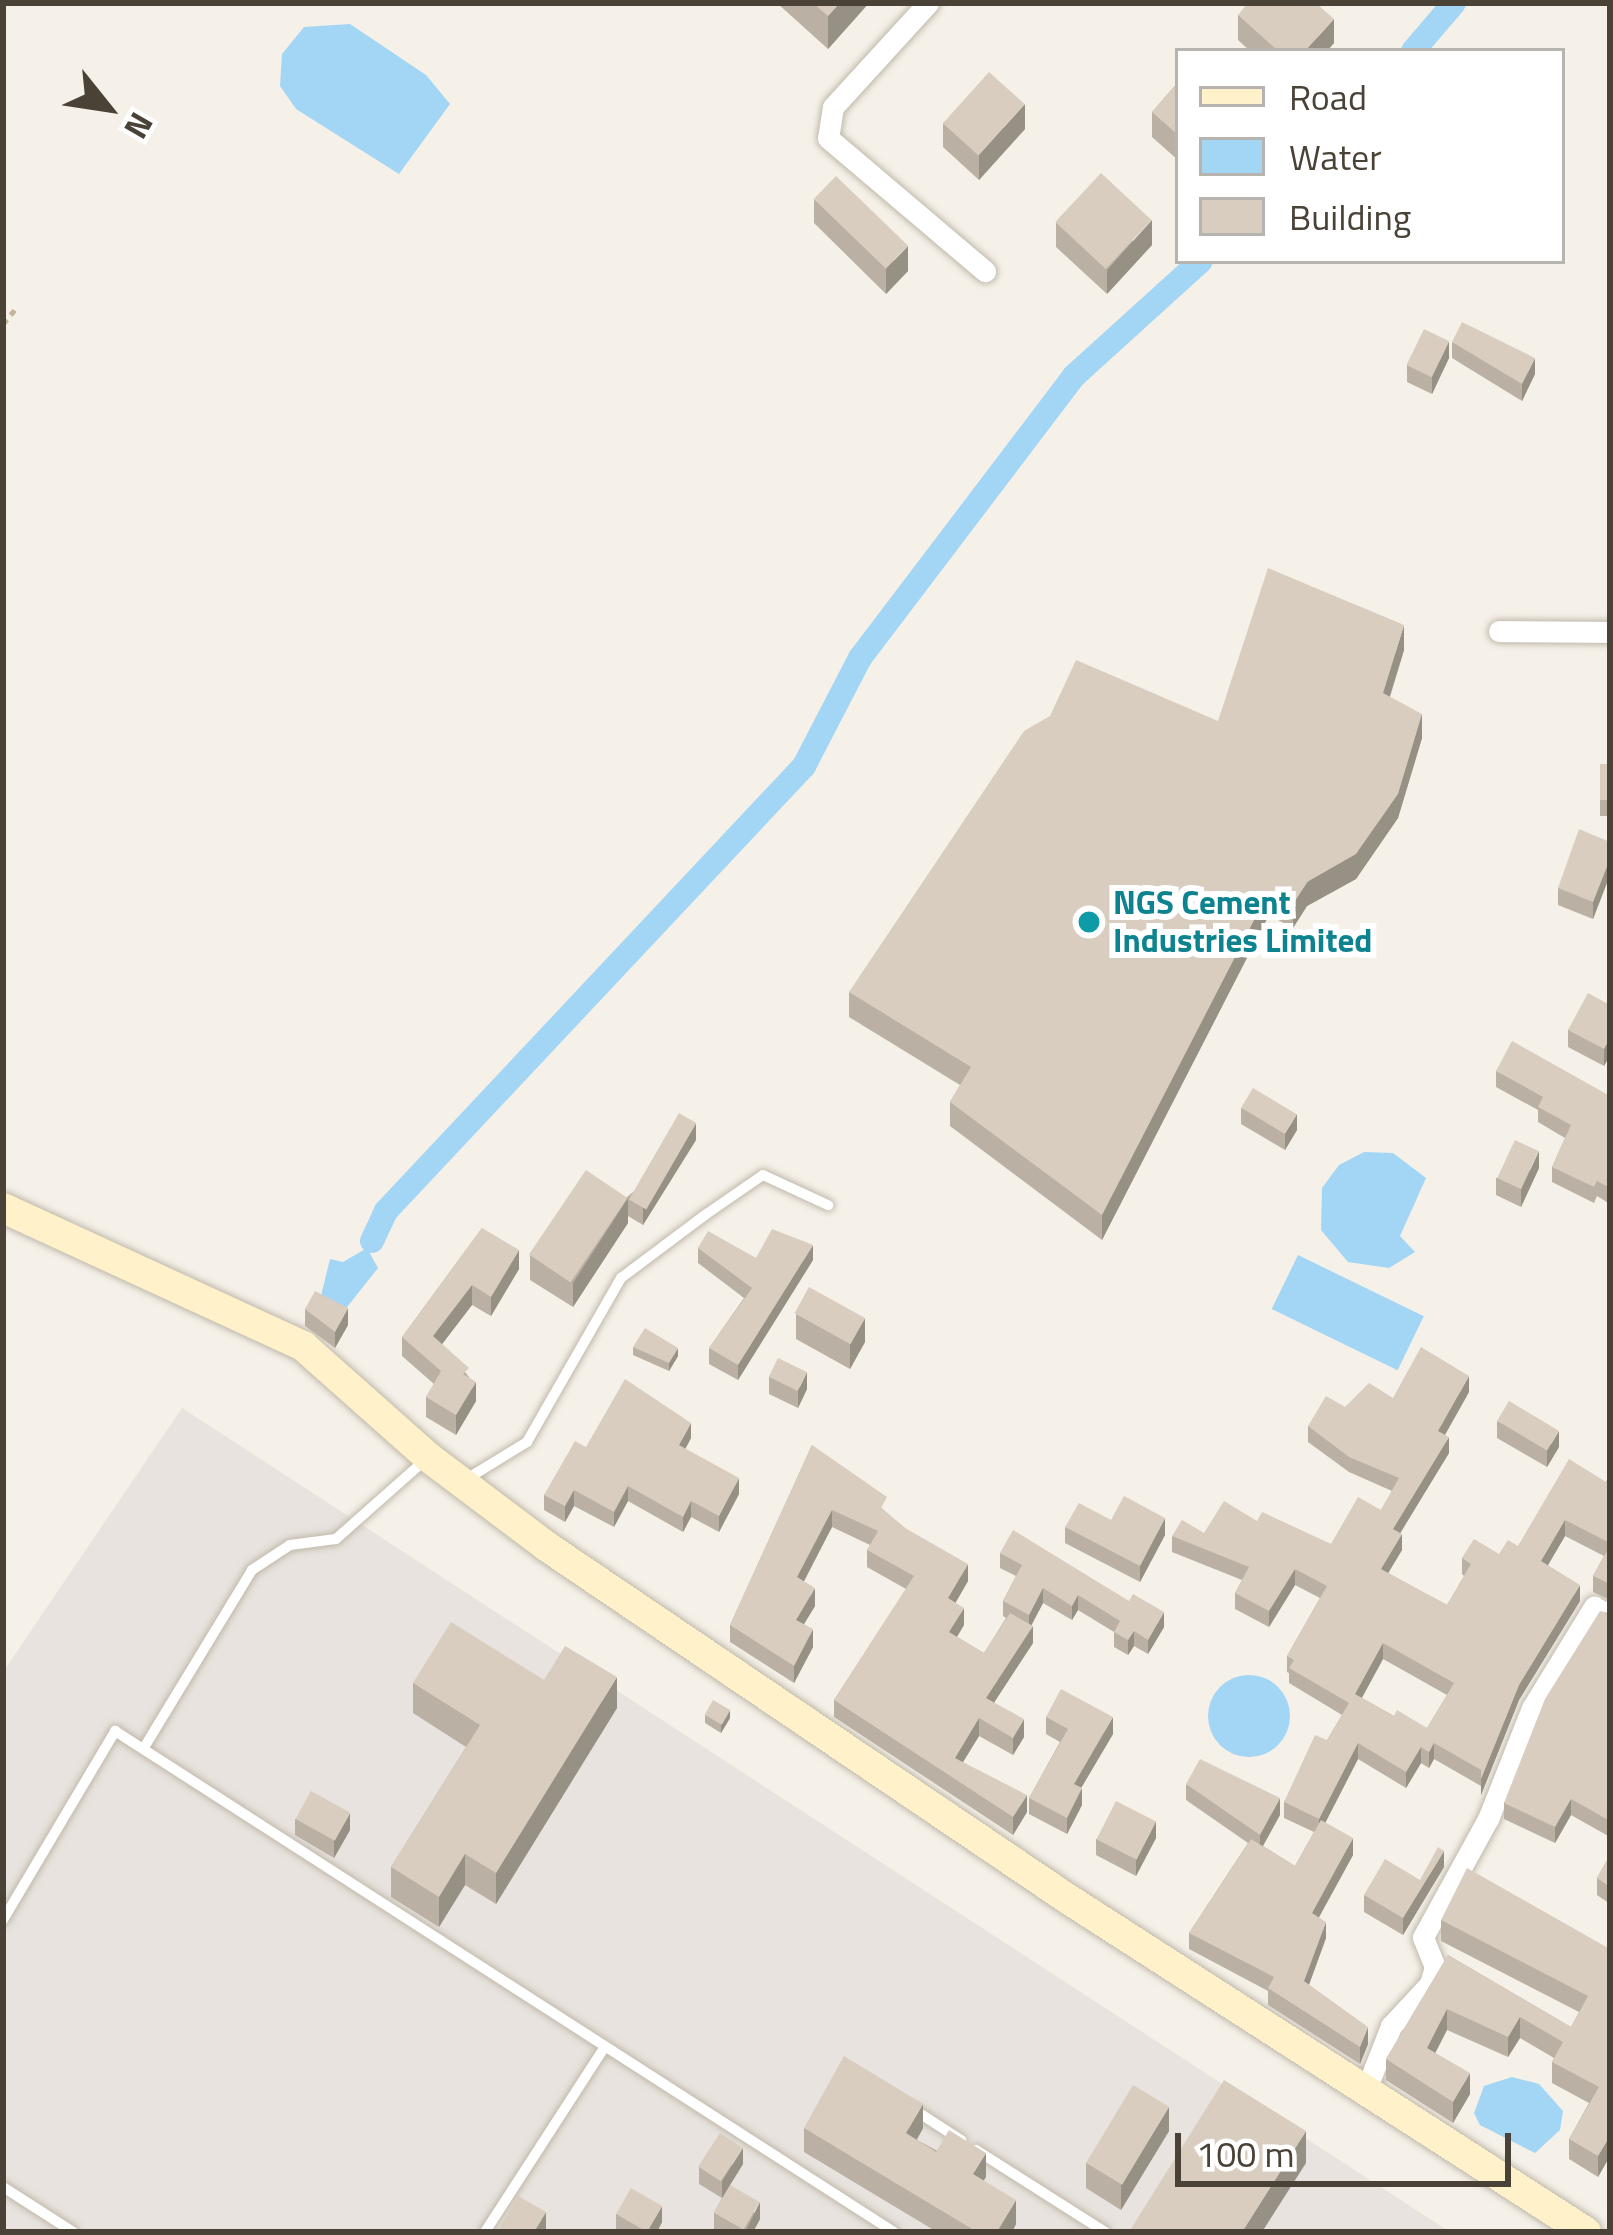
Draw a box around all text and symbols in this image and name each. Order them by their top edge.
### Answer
north arrow [48,48,168,168]
legend [1175,48,1565,264]
text: Road [1289,69,1367,124]
text: N [112,104,167,148]
text: Water [1289,129,1382,184]
text: Building [1289,189,1411,244]
place label: NGS Cement Industries Limited [1113,883,1372,961]
marker: NGS Cement Industries Limited [1076,909,1102,935]
scale bar [1181,2109,1517,2183]
text: 100 m [1196,2126,1295,2181]

